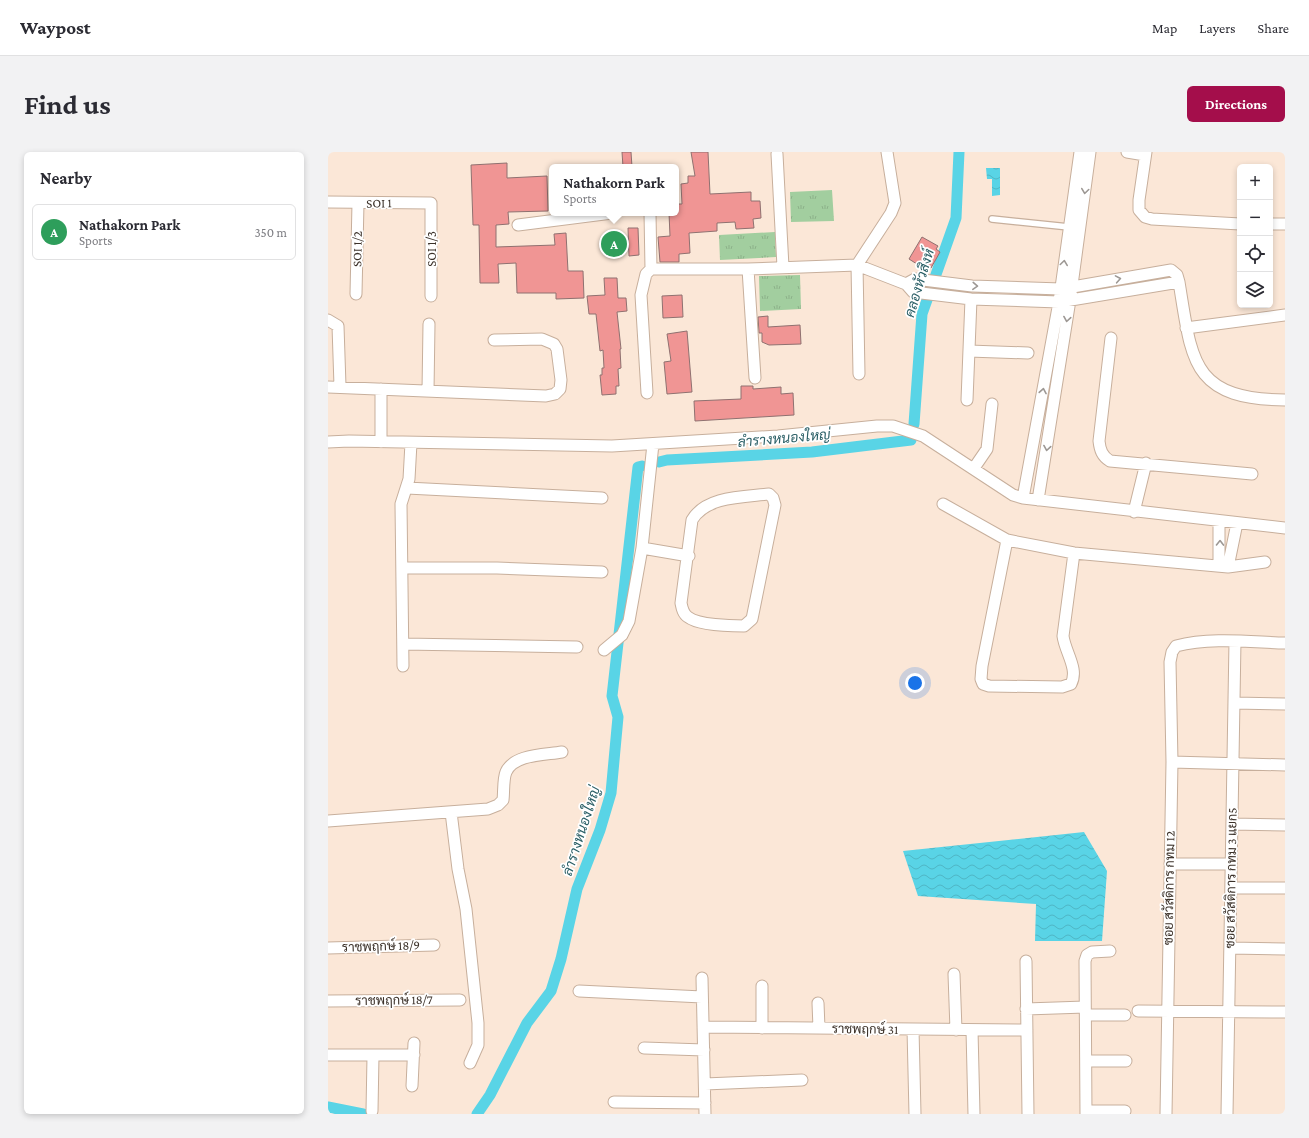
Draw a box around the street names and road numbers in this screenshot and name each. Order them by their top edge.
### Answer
street label: SOI 1 [366,195,392,211]
street label: SOI 1/2 [349,231,365,267]
street label: SOI 1/3 [424,231,439,267]
street label: ซอย สวัสดิการ กทม 3 แยก5 [1221,807,1240,949]
street label: ซอย สวัสดิการ กทม 12 [1160,831,1177,945]
street label: ราชพฤกษ์ 18/9 [342,935,420,956]
street label: ราชพฤกษ์ 18/7 [355,990,433,1009]
street label: ราชพฤกษ์ 31 [832,1019,898,1038]

